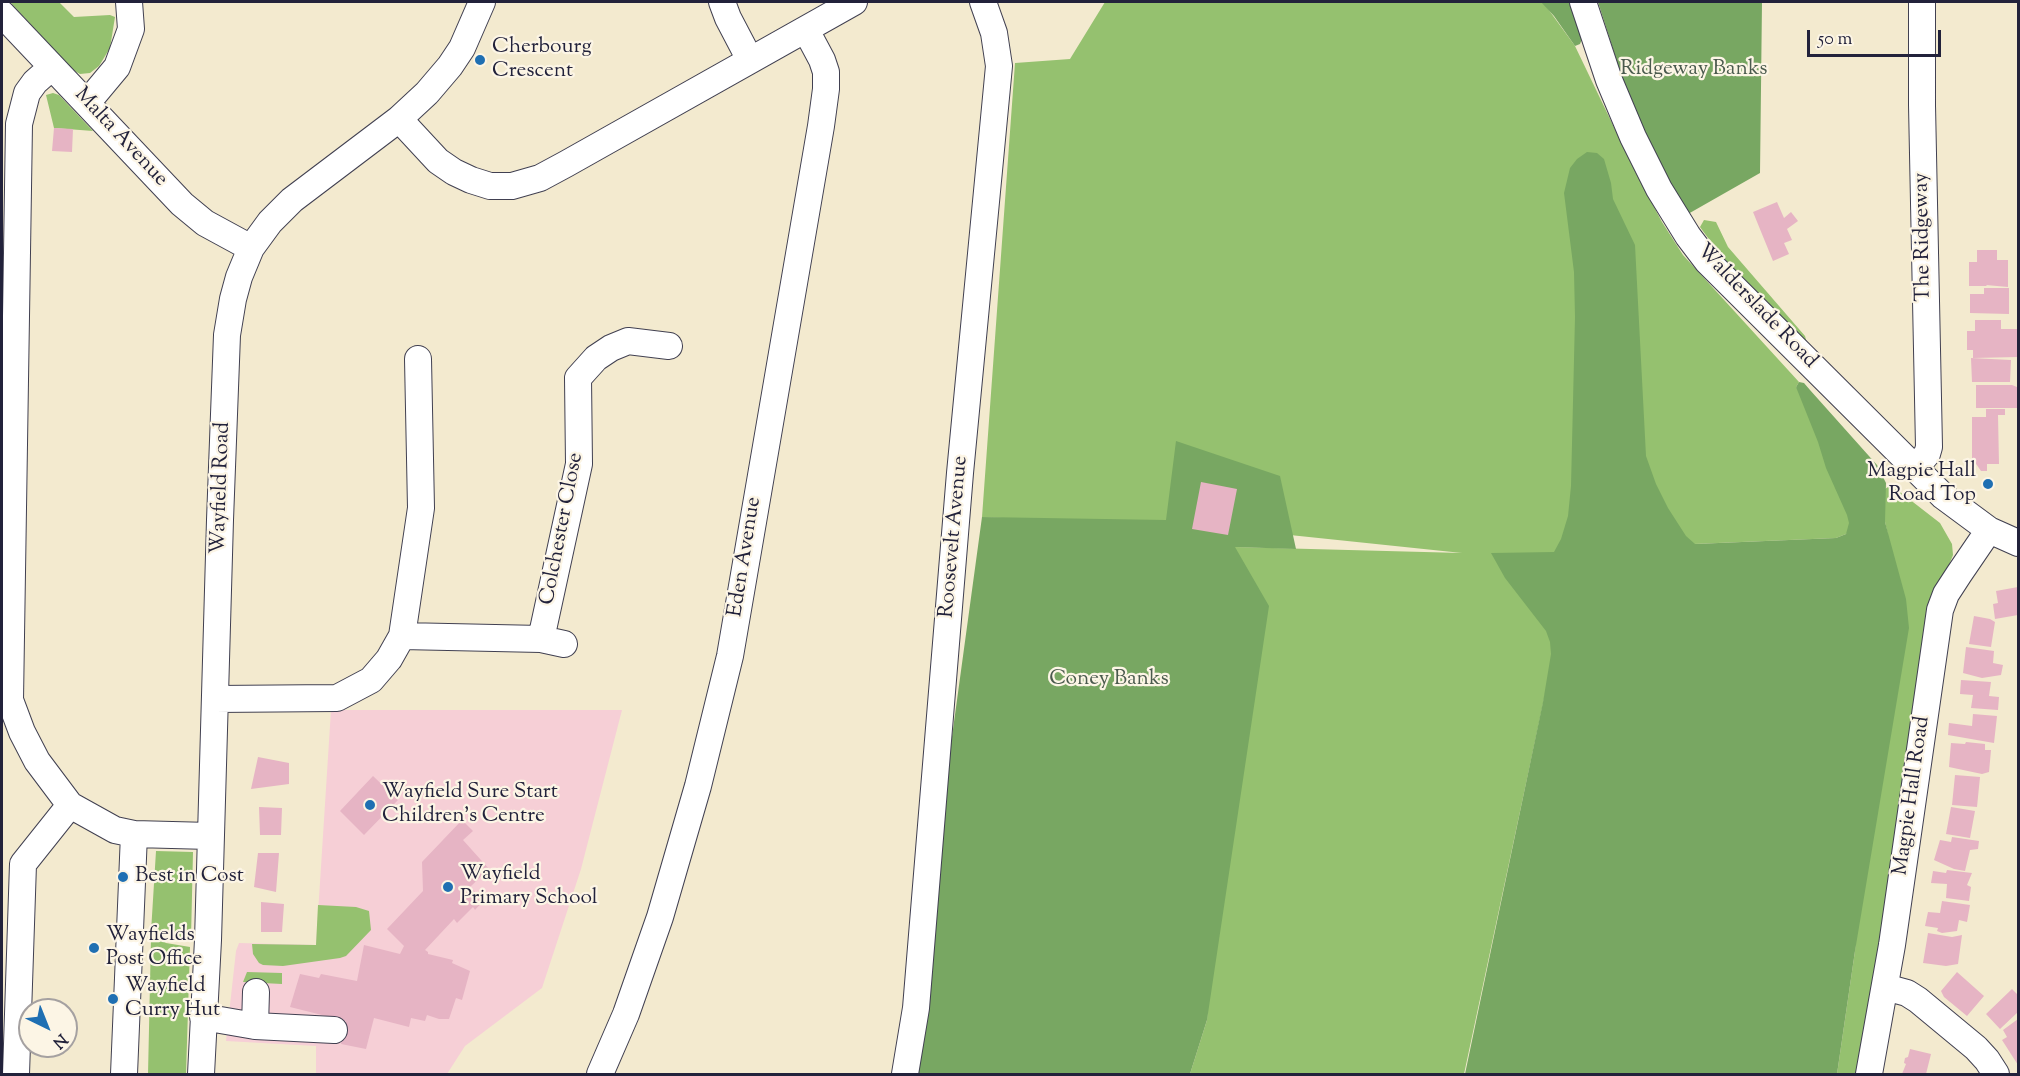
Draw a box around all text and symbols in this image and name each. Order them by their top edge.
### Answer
scale bar [1810,18,1944,56]
text: 50 m [1818,27,1852,53]
place label: Cherbourg Crescent [492,35,592,85]
marker: Cherbourg Crescent [473,53,487,67]
park label: Ridgeway Banks [1620,57,1768,83]
street label: Malta Avenue [68,83,172,193]
street label: The Ridgeway [1910,172,1938,302]
street label: Walderslade Road [1690,239,1822,375]
street label: Wayfield Road [207,422,237,554]
street label: Colchester Close [536,451,590,607]
street label: Roosevelt Avenue [935,455,975,619]
place label: Magpie Hall Road Top [1867,459,1976,509]
marker: Magpie Hall Road Top [1981,477,1995,491]
street label: Eden Avenue [724,495,768,619]
park label: Coney Banks [1049,667,1169,693]
street label: Magpie Hall Road [1889,715,1937,877]
place label: Wayfield Sure Start Children’s Centre [382,780,558,830]
marker: Wayfield Sure Start Children’s Centre [363,798,377,812]
place label: Wayfield Primary School [460,862,598,912]
place label: Best in Cost [135,864,244,890]
marker: Best in Cost [116,870,130,884]
marker: Wayfield Primary School [441,880,455,894]
place label: Wayfields Post Office [106,923,202,973]
marker: Wayfields Post Office [87,941,101,955]
place label: Wayfield Curry Hut [125,974,220,1024]
marker: Wayfield Curry Hut [106,992,120,1006]
north arrow [18,998,78,1058]
text: N [47,1027,72,1053]

